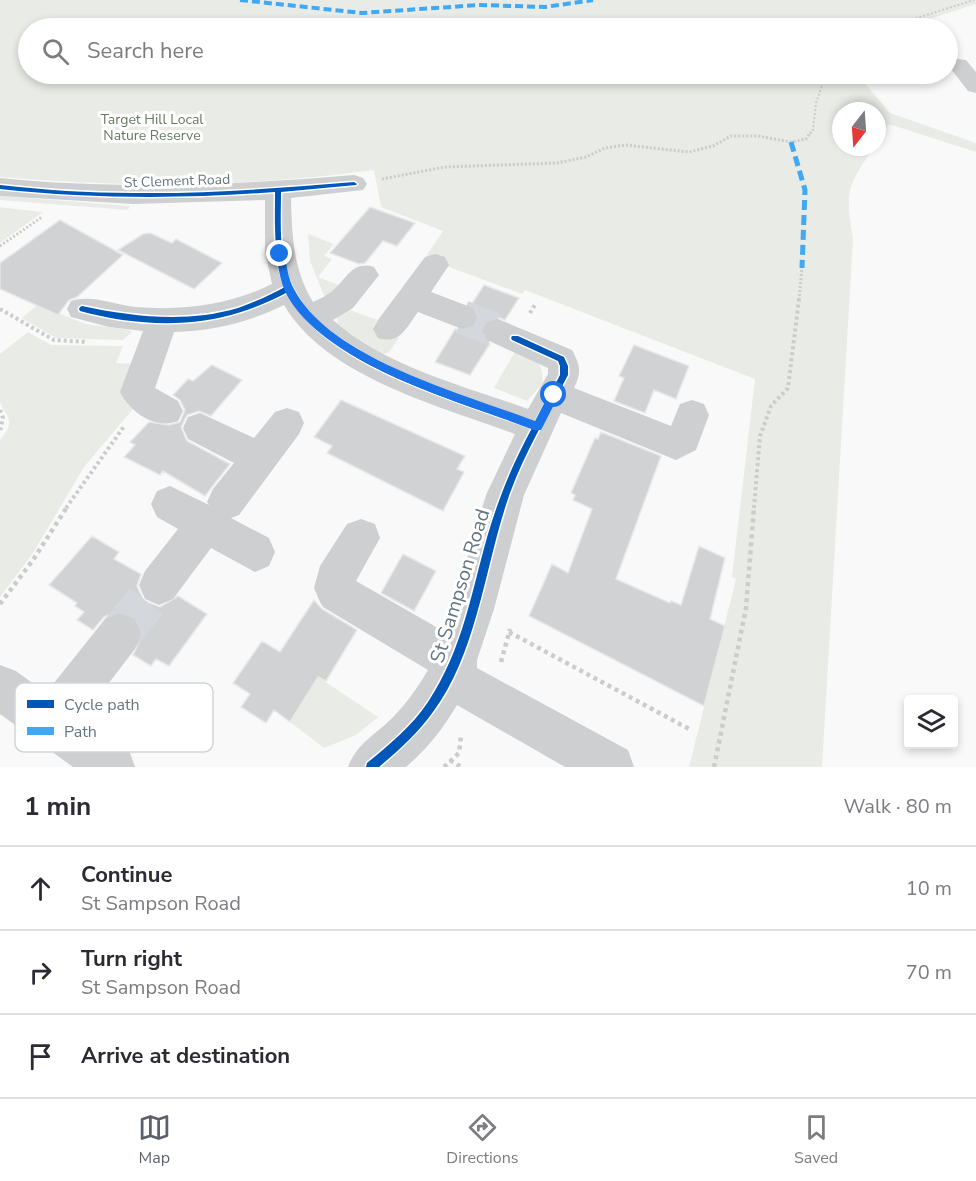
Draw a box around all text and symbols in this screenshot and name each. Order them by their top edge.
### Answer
search box [18,18,958,84]
icon: search [39,35,72,68]
text: Search here [87,36,204,66]
north arrow [832,102,886,156]
park label: Target Hill Local Nature Reserve [101,110,204,145]
street label: St Clement Road [123,170,231,192]
route end [266,240,292,266]
route start [540,381,566,407]
street label: St Sampson Road [424,506,496,666]
legend [15,683,213,752]
text: Cycle path [64,694,140,716]
map controls [904,695,958,749]
button: layers [904,695,958,749]
text: Path [64,721,97,743]
text: 1 min [24,789,91,824]
text: Walk · 80 m [844,793,952,820]
text: Continue [81,860,172,890]
icon: ahead [24,872,57,905]
text: 10 m [906,875,952,902]
text: St Sampson Road [81,890,241,917]
text: Turn right [81,944,182,974]
icon: right [24,956,57,989]
text: 70 m [906,959,952,986]
text: St Sampson Road [81,974,241,1001]
icon: arrive [24,1040,57,1073]
text: Arrive at destination [81,1041,290,1071]
tab: Map [138,1111,171,1169]
tab: Directions [446,1111,518,1169]
tab: Saved [794,1111,838,1169]

